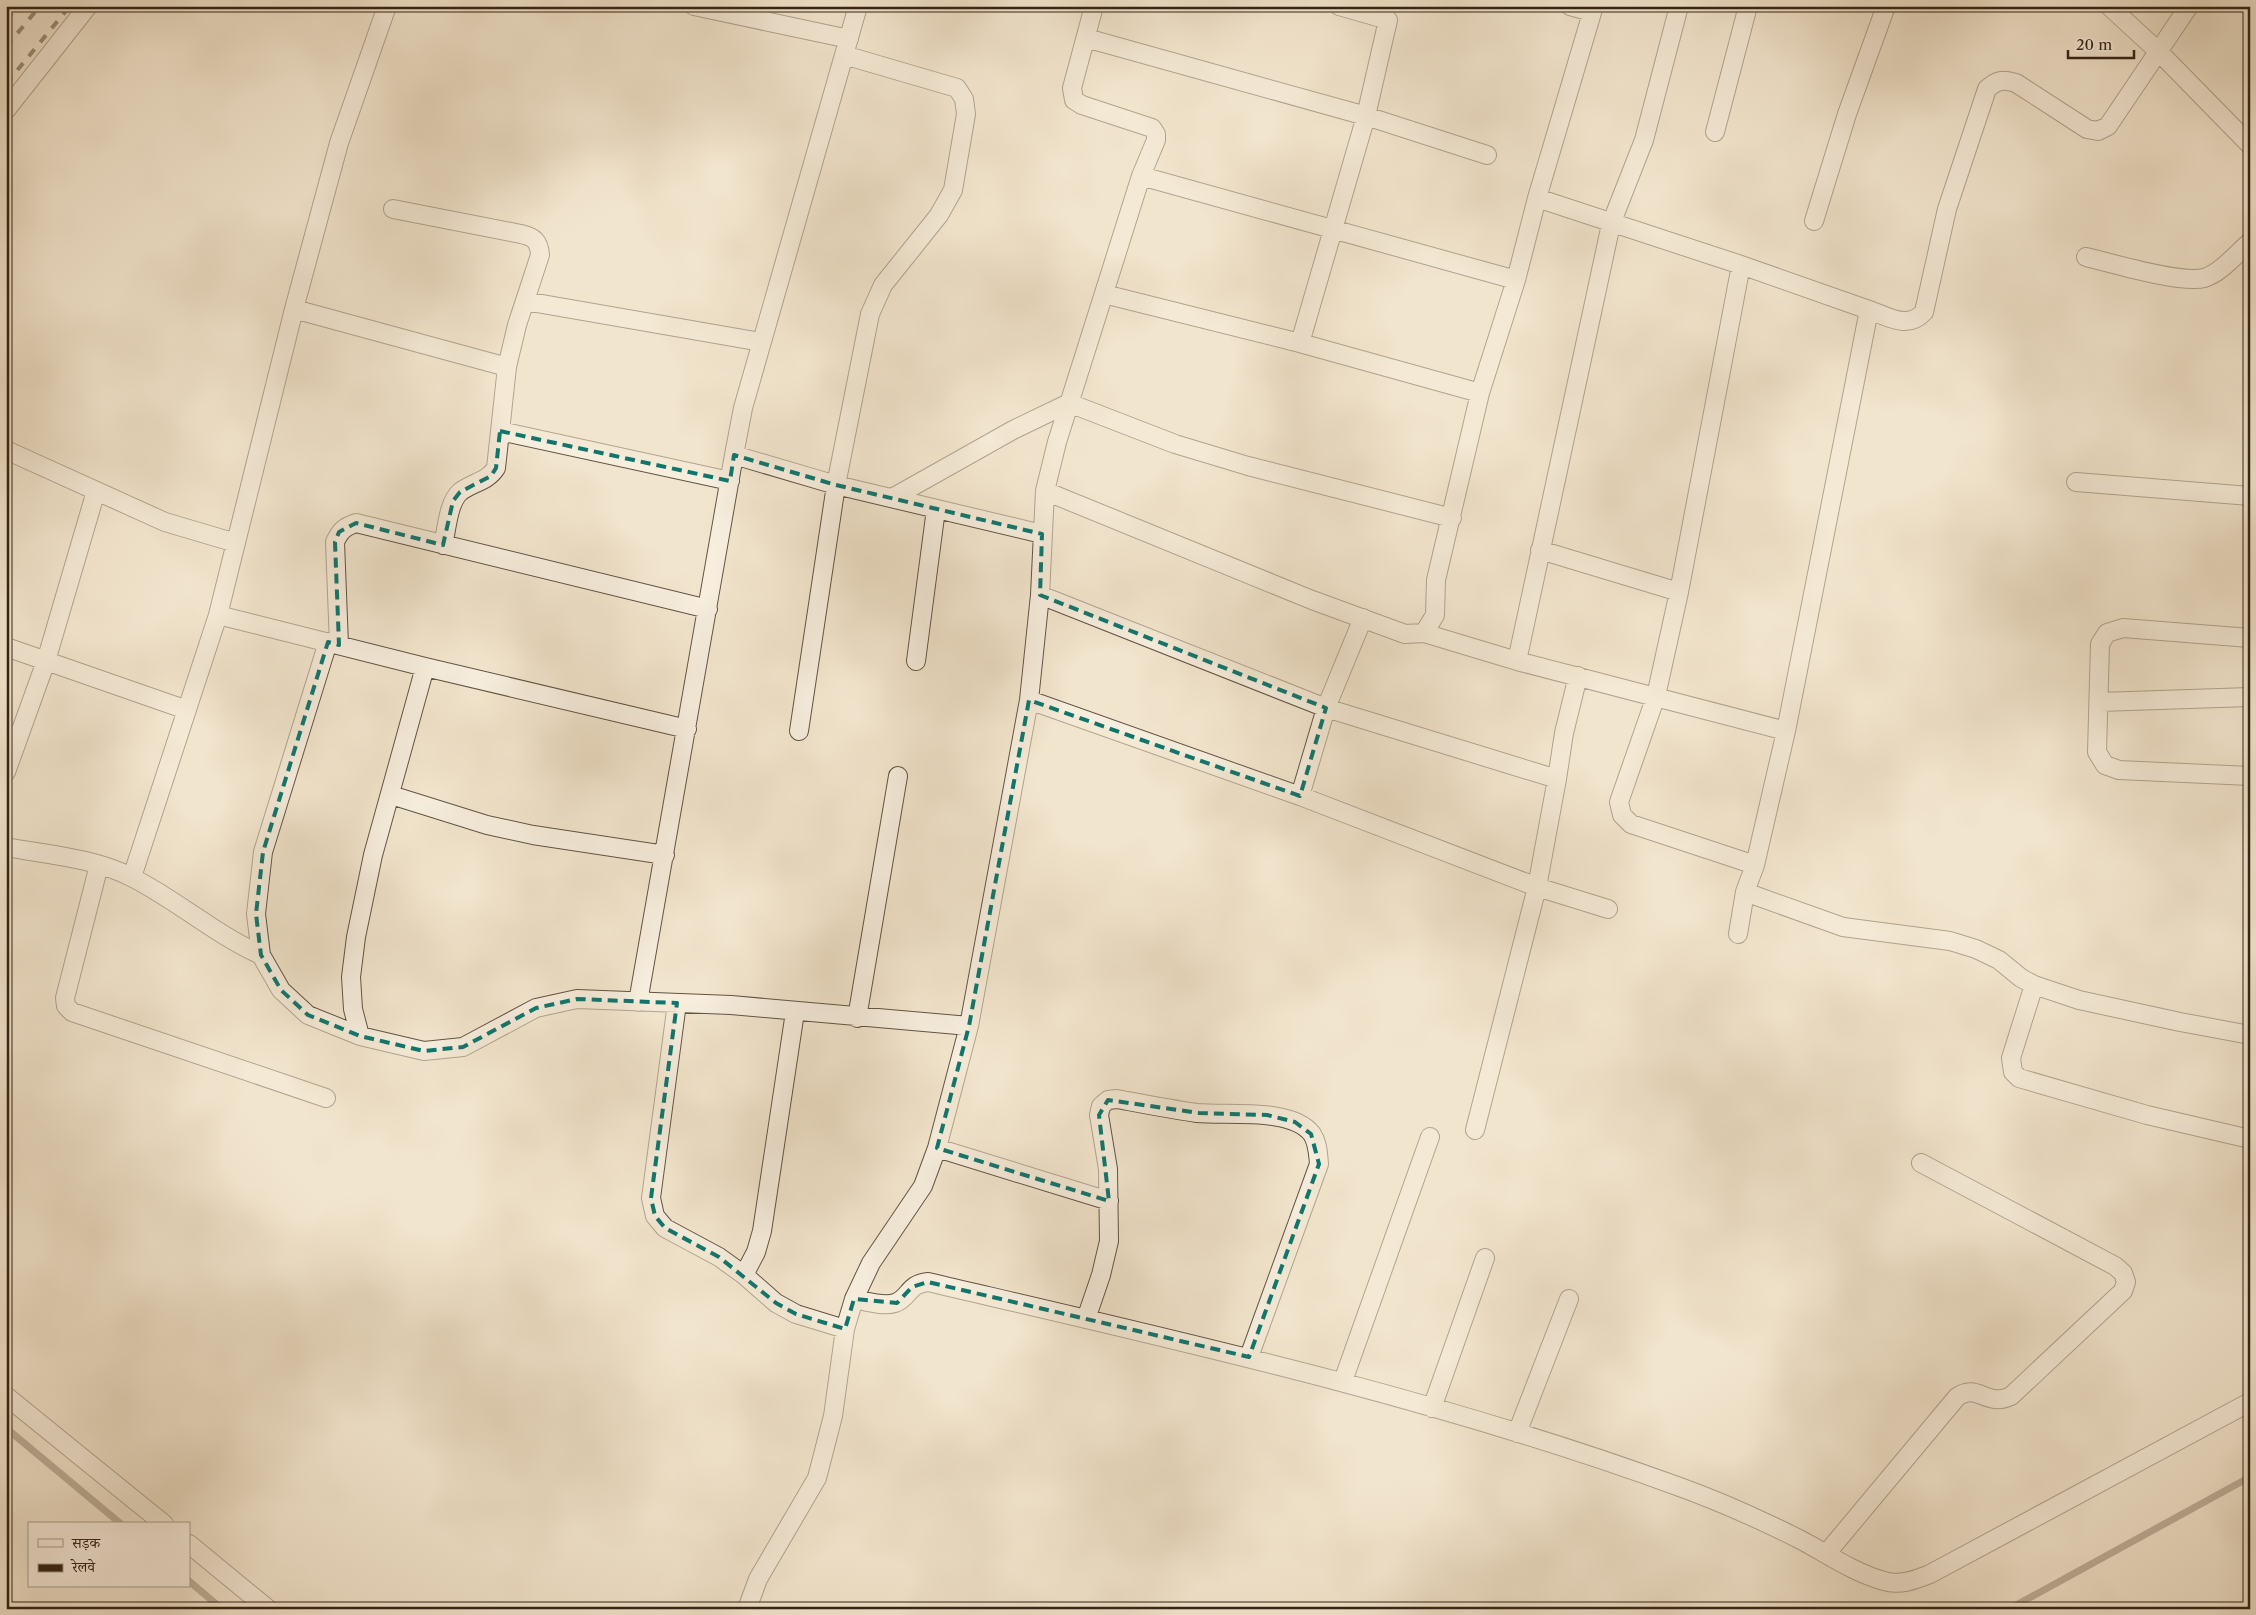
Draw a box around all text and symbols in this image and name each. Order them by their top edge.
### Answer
scale bar [2068,28,2135,60]
text: 20 m [2076,35,2112,54]
legend [28,1522,190,1588]
text: सड़क [71,1533,101,1552]
text: रेलवे [70,1557,96,1576]

